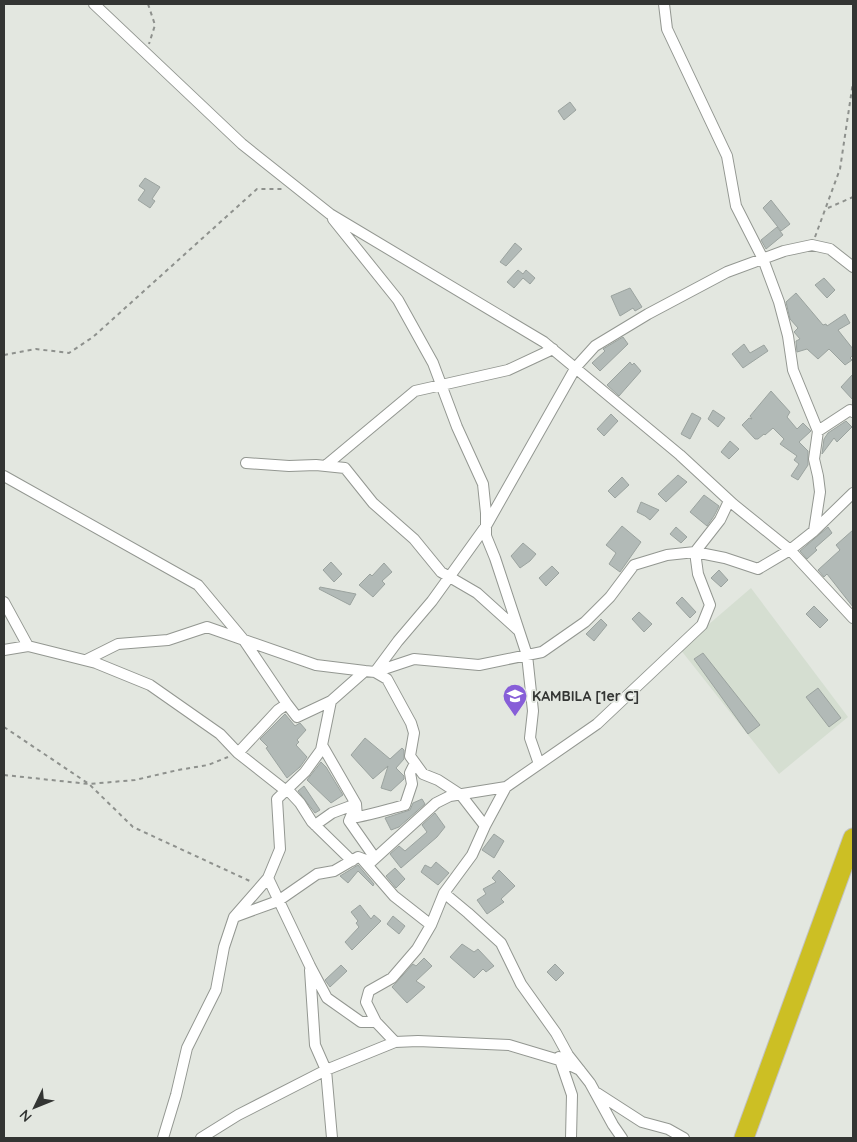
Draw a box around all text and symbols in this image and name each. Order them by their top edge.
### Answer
school or university icon: KAMBILA [1er C] [502,683,528,717]
place label: KAMBILA [1er C] [532,687,639,705]
north arrow [10,1082,60,1132]
text: N [15,1106,36,1126]

